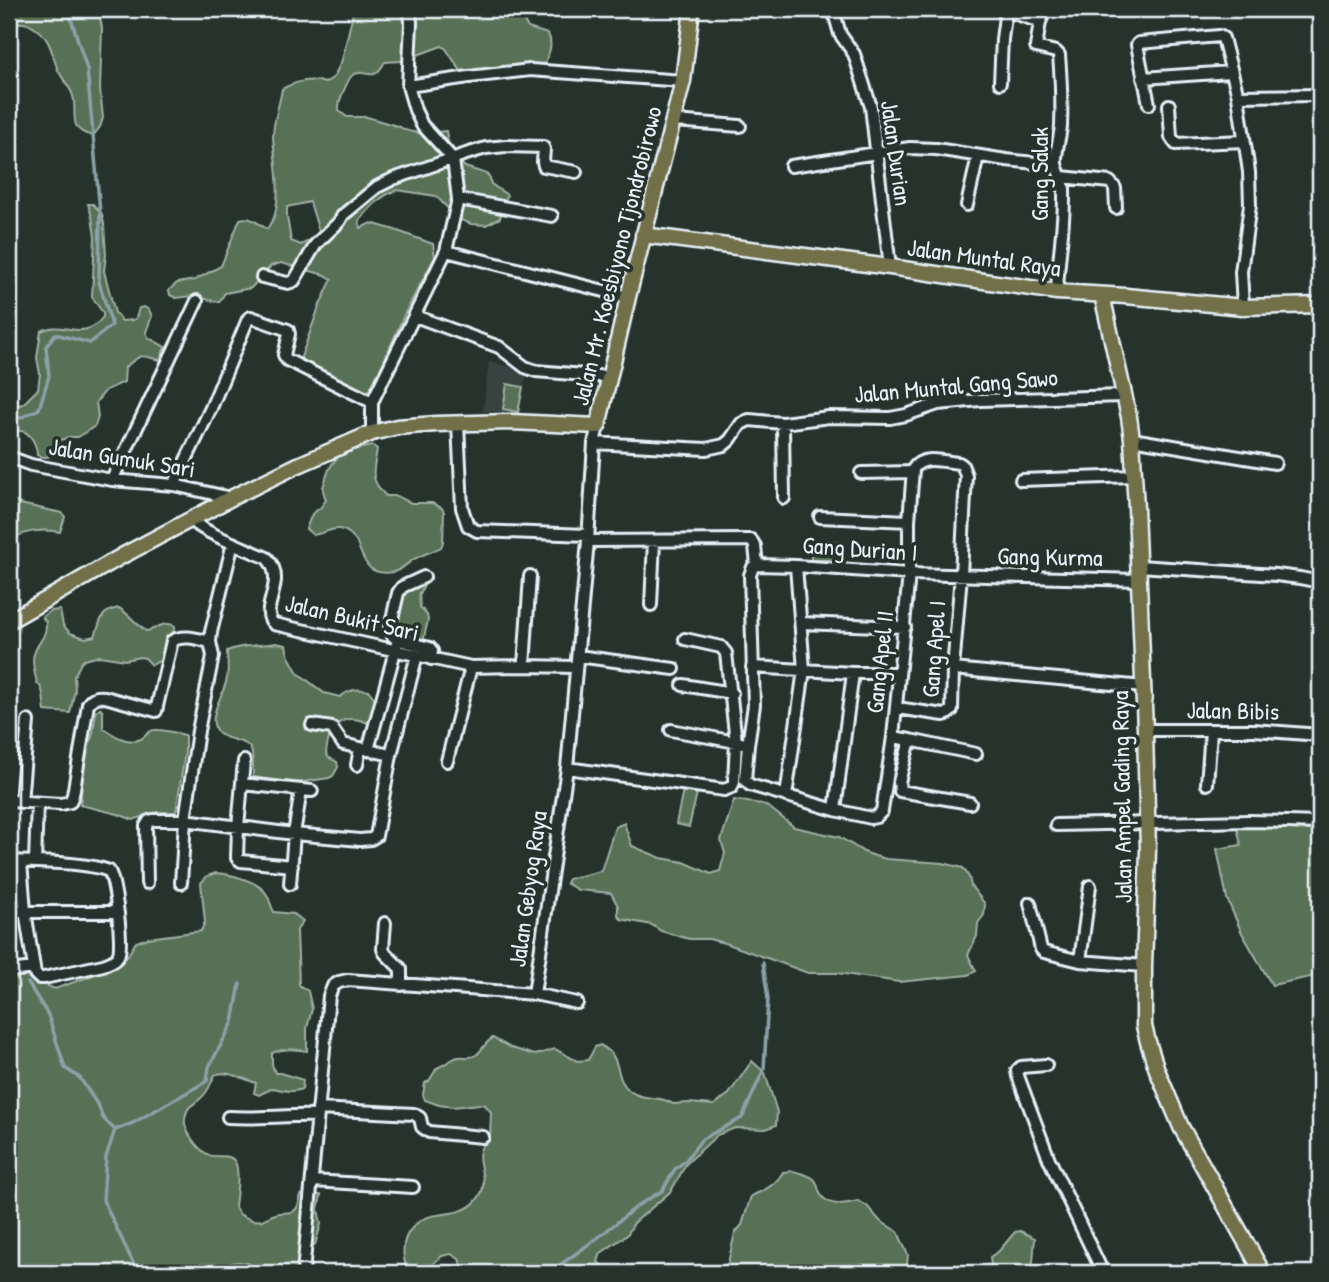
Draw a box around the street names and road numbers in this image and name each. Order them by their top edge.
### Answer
street label: Jalan Durian [874,98,920,208]
street label: Jalan Mr. Koesbiyono Tjondrobirowo [563,102,669,409]
street label: Gang Salak [1023,127,1055,221]
street label: Jalan Muntal Raya [905,230,1063,284]
street label: Jalan Muntal Gang Sawo [853,360,1059,410]
street label: Jalan Gumuk Sari [47,430,198,484]
street label: Gang Durian I [802,528,919,568]
street label: Gang Kurma [997,539,1103,573]
street label: Jalan Bukit Sari [282,586,422,648]
street label: Gang Apel I [914,599,952,698]
street label: Gang Apel II [858,609,900,715]
street label: Jalan Ampel Gading Raya [1103,690,1139,904]
street label: Jalan Bibis [1186,693,1280,727]
street label: Jalan Gebyog Raya [500,809,554,969]

